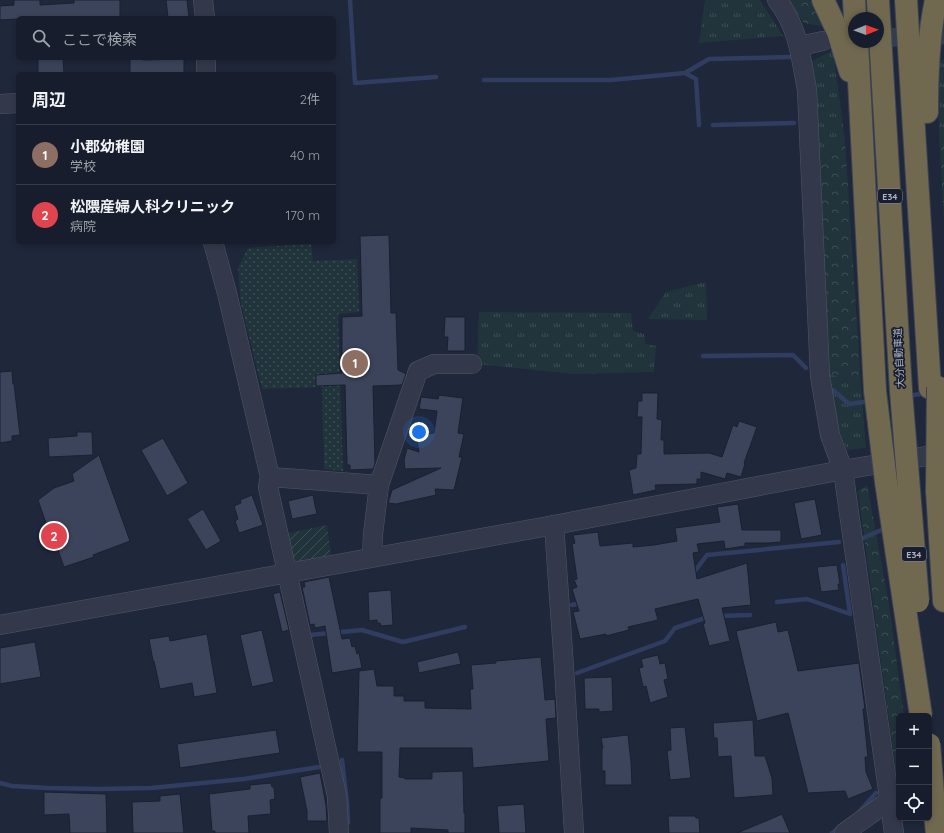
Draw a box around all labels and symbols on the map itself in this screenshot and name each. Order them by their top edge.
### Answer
north arrow [848,12,884,48]
road number: E34 [878,189,902,203]
street label: 大分自動車道 [891,328,907,388]
pin: 1 [342,348,368,378]
your location [409,422,429,442]
pin: 2 [41,521,67,551]
road number: E34 [902,547,926,561]

